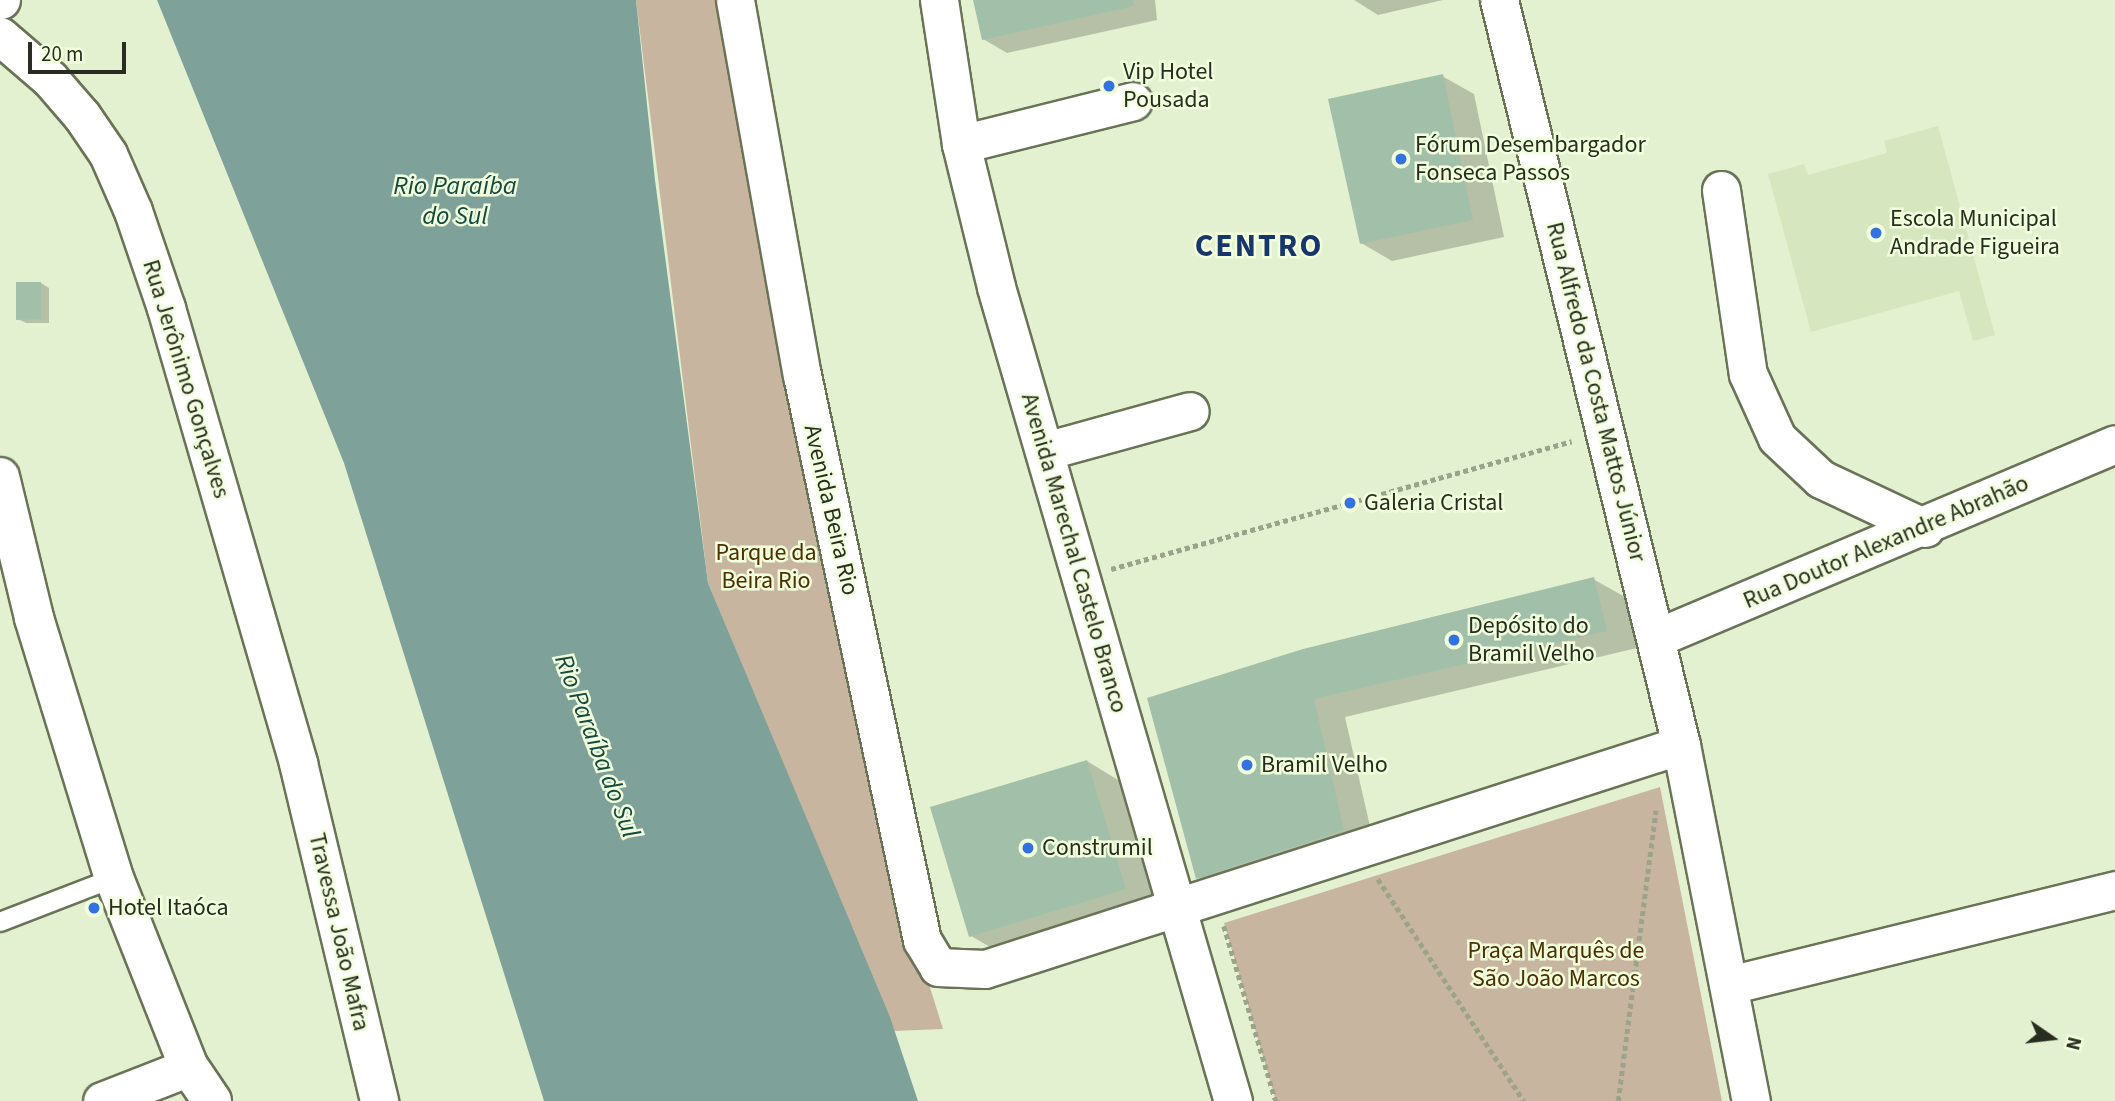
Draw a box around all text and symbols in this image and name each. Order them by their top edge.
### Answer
scale bar [32,28,130,72]
text: 20 m [41,39,83,69]
place label: Vip Hotel Pousada [1123,58,1213,114]
marker: Vip Hotel Pousada [1101,78,1117,94]
place label: Fórum Desembargador Fonseca Passos [1415,131,1646,187]
marker: Fórum Desembargador Fonseca Passos [1393,151,1409,167]
water label: Rio Paraíba do Sul [393,170,517,232]
place label: Escola Municipal Andrade Figueira [1890,205,2060,261]
street label: Rua Alfredo da Costa Mattos Júnior [1540,219,1652,565]
marker: Escola Municipal Andrade Figueira [1868,225,1884,241]
district label: CENTRO [1195,227,1323,265]
street label: Rua Jerônimo Gonçalves [136,256,236,502]
street label: Avenida Marechal Castelo Branco [1015,390,1133,716]
street label: Avenida Beira Rio [797,422,865,598]
street label: Rua Doutor Alexandre Abrahão [1739,469,2033,615]
place label: Galeria Cristal [1364,489,1503,517]
marker: Galeria Cristal [1342,495,1358,511]
park label: Parque da Beira Rio [715,539,817,595]
place label: Depósito do Bramil Velho [1468,612,1595,668]
marker: Depósito do Bramil Velho [1446,632,1462,648]
water label: Rio Paraíba do Sul [548,650,646,842]
place label: Bramil Velho [1261,751,1388,779]
marker: Bramil Velho [1239,757,1255,773]
street label: Travessa João Mafra [302,830,376,1034]
place label: Construmil [1042,834,1153,862]
marker: Construmil [1020,840,1036,856]
place label: Hotel Itaóca [108,894,229,922]
marker: Hotel Itaóca [86,900,102,916]
park label: Praça Marquês de São João Marcos [1467,937,1645,993]
north arrow [2017,1003,2087,1073]
text: N [2058,1034,2087,1053]

